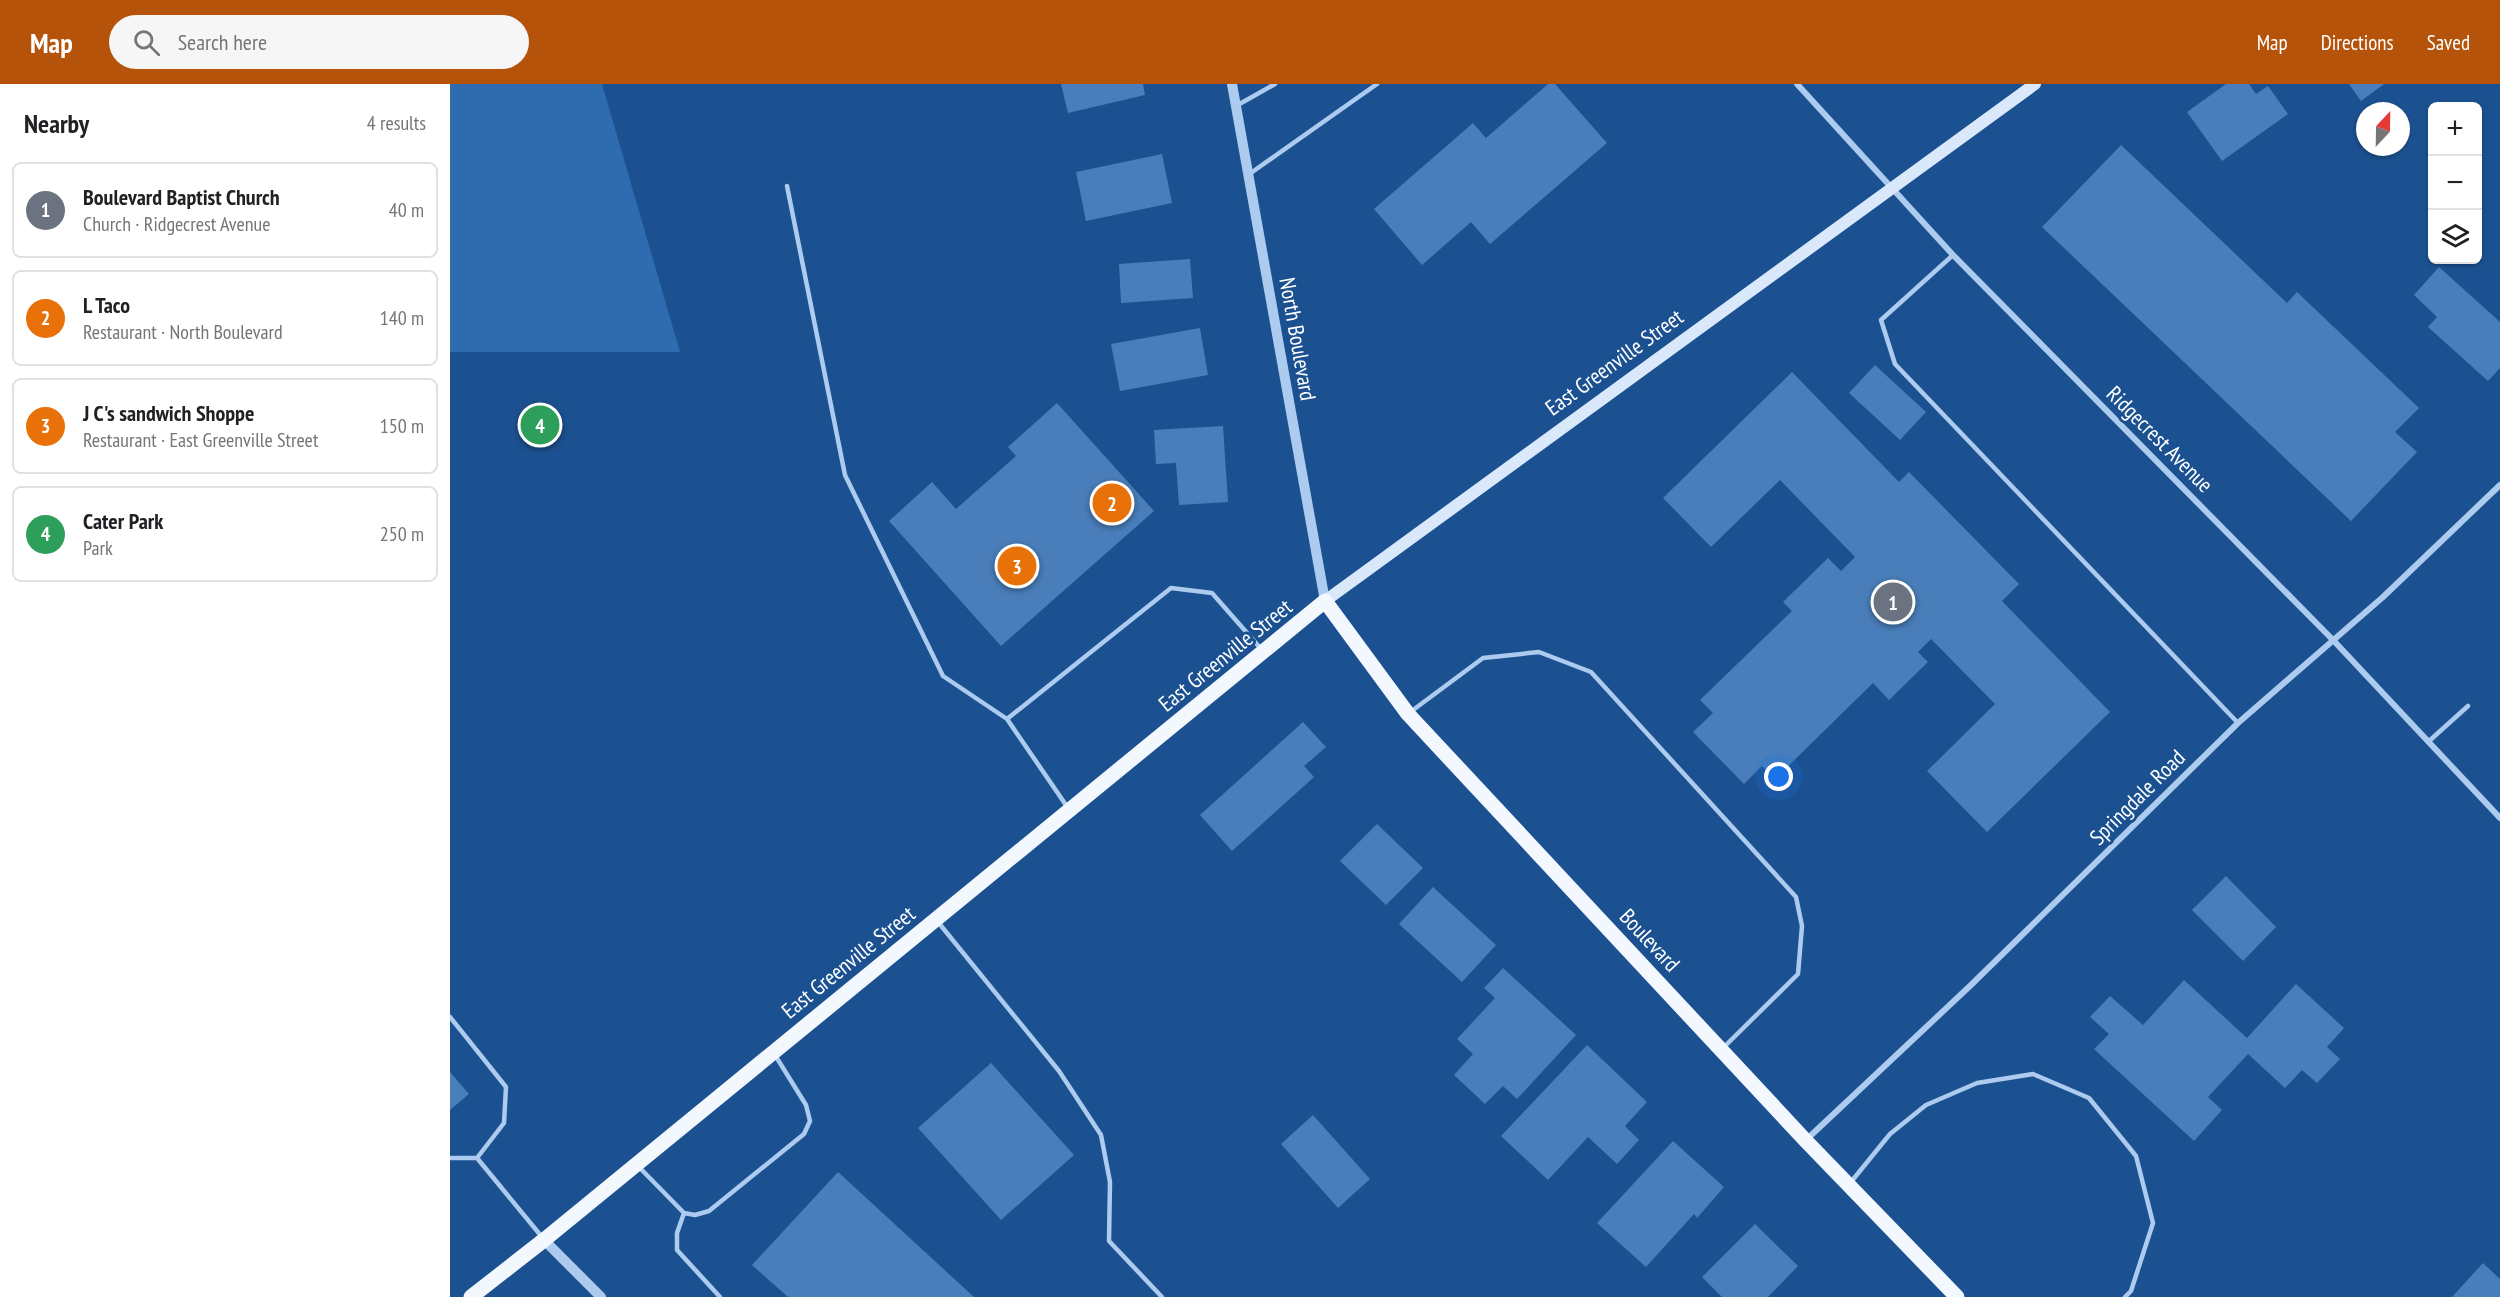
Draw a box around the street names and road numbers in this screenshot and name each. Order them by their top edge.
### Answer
street label: North Boulevard [1273,275,1323,403]
street label: East Greenville Street [1540,303,1688,421]
street label: Ridgecrest Avenue [2101,380,2219,498]
street label: East Greenville Street [1153,593,1297,717]
street label: Springdale Road [2083,743,2191,851]
street label: East Greenville Street [776,900,920,1024]
street label: Boulevard [1614,903,1686,977]

